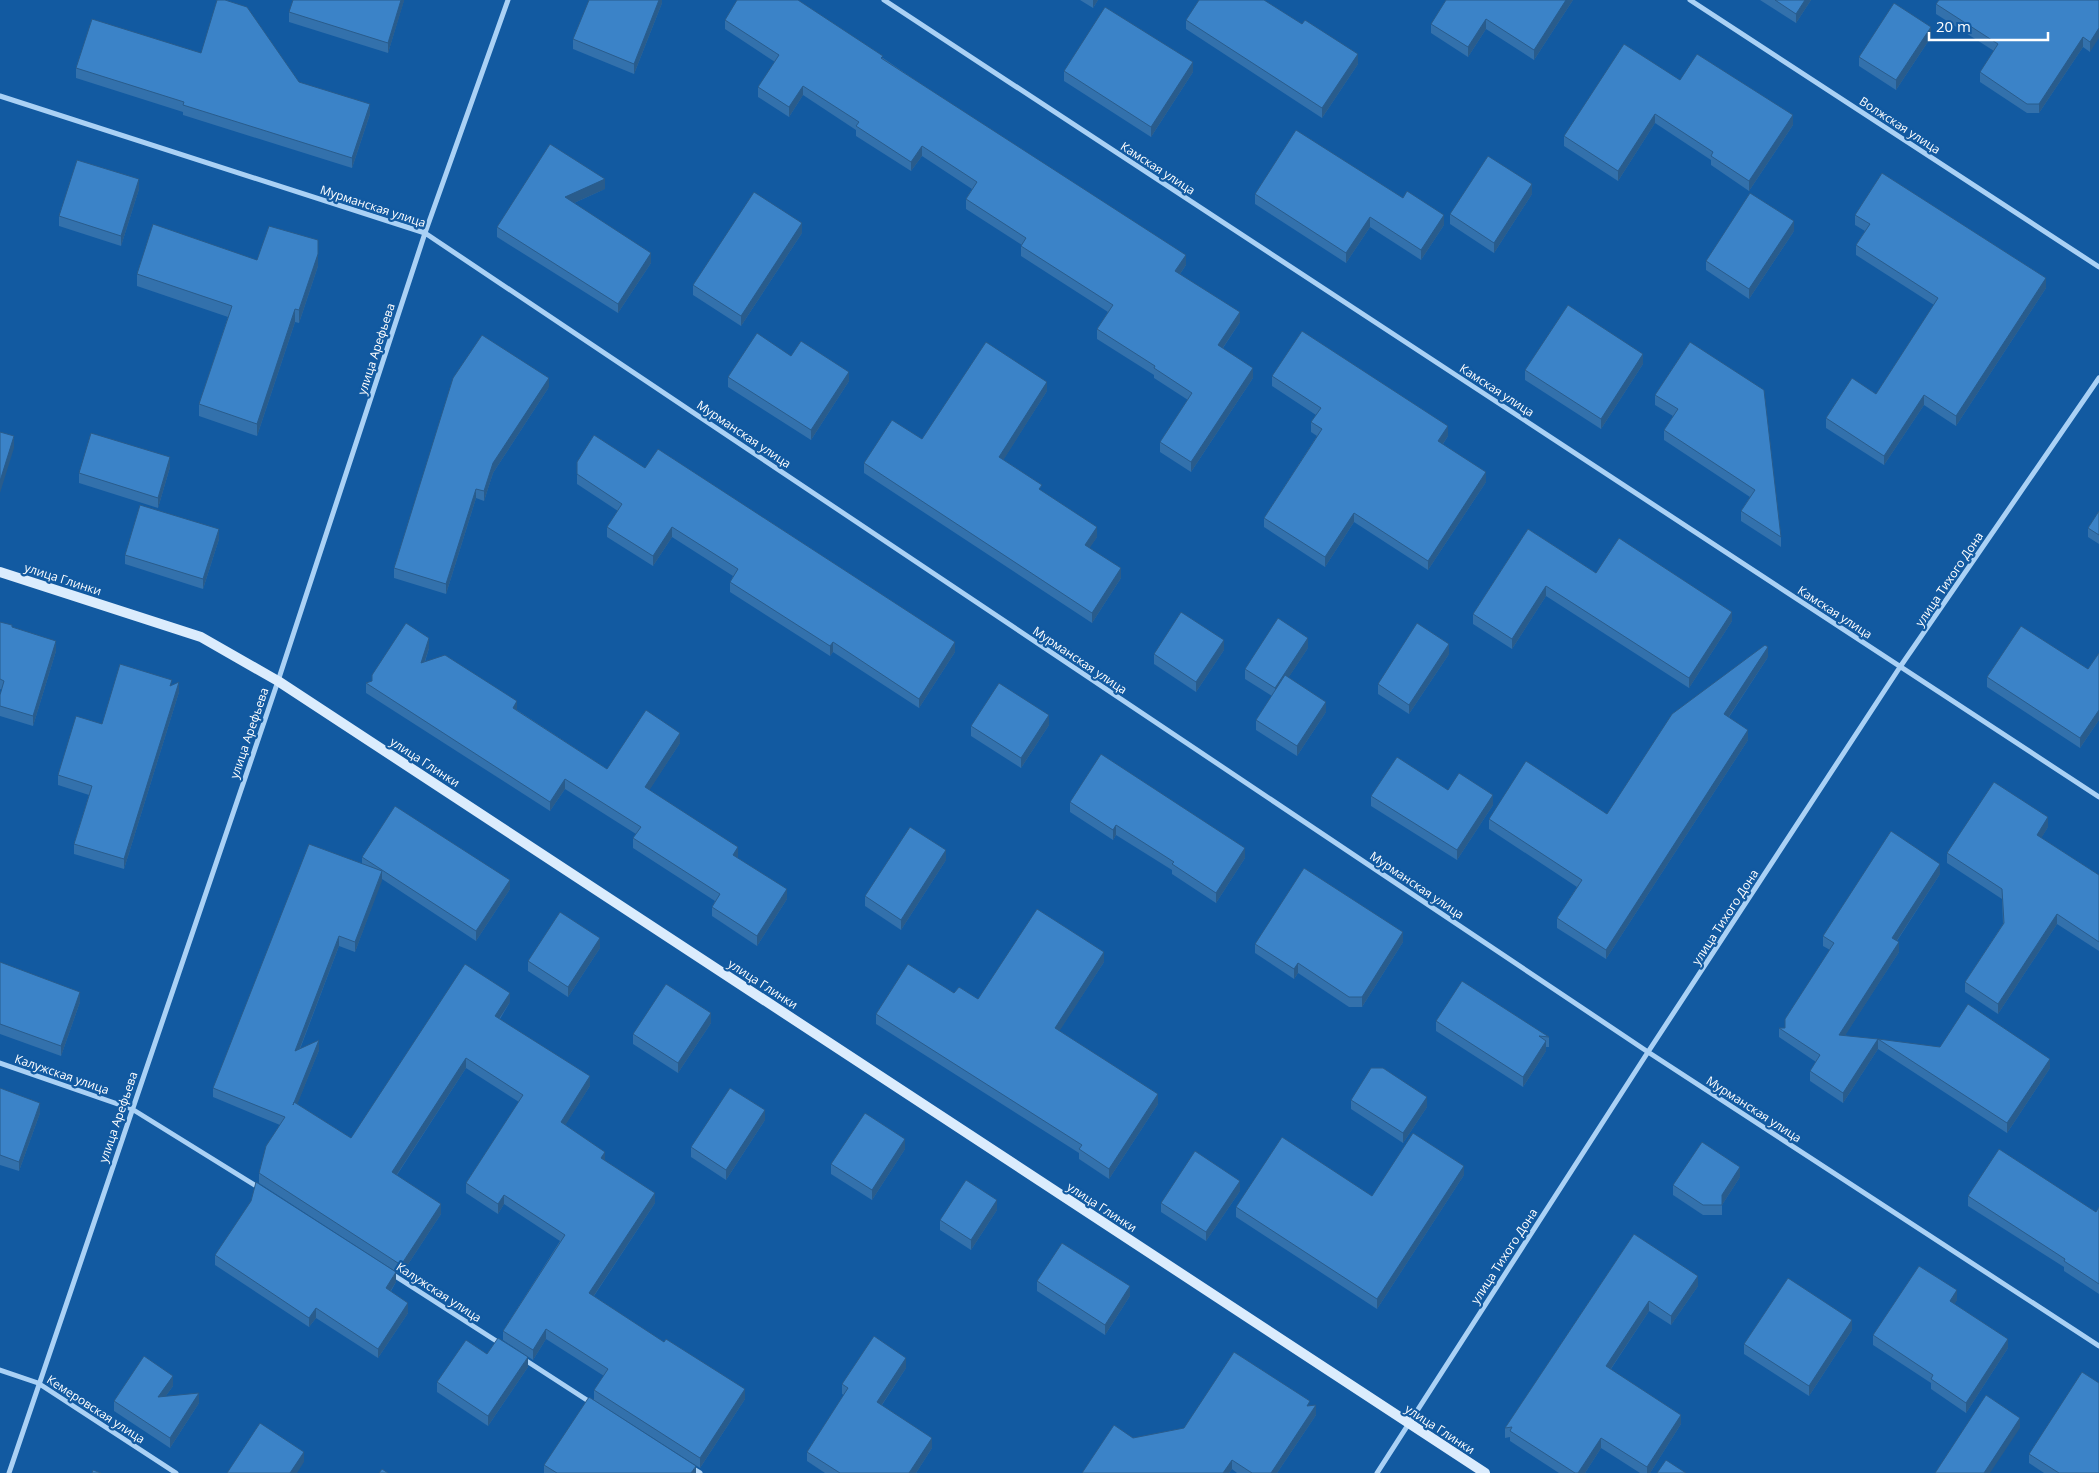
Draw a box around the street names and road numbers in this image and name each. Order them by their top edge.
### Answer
street label: Волжская улица [1856,92,1944,158]
street label: Камская улица [1117,137,1199,199]
street label: Мурманская улица [318,181,428,231]
street label: улица Арефьева [353,301,399,397]
street label: Камская улица [1456,359,1538,421]
street label: Мурманская улица [694,396,794,472]
street label: улица Тихого Дона [1911,528,1987,630]
street label: улица Глинки [22,559,104,599]
street label: Камская улица [1794,581,1876,643]
street label: Мурманская улица [1030,622,1130,698]
street label: улица Арефьева [225,685,273,781]
street label: улица Глинки [387,733,463,791]
street label: Мурманская улица [1367,847,1467,923]
street label: улица Тихого Дона [1688,866,1762,968]
street label: улица Глинки [725,955,801,1013]
street label: Калужская улица [13,1050,111,1098]
street label: улица Арефьева [94,1069,142,1165]
street label: Мурманская улица [1703,1072,1805,1146]
street label: улица Глинки [1064,1178,1140,1236]
street label: улица Тихого Дона [1467,1205,1541,1307]
street label: Калужская улица [393,1258,485,1326]
street label: Кемеровская улица [44,1371,148,1447]
street label: улица Глинки [1402,1400,1478,1458]

